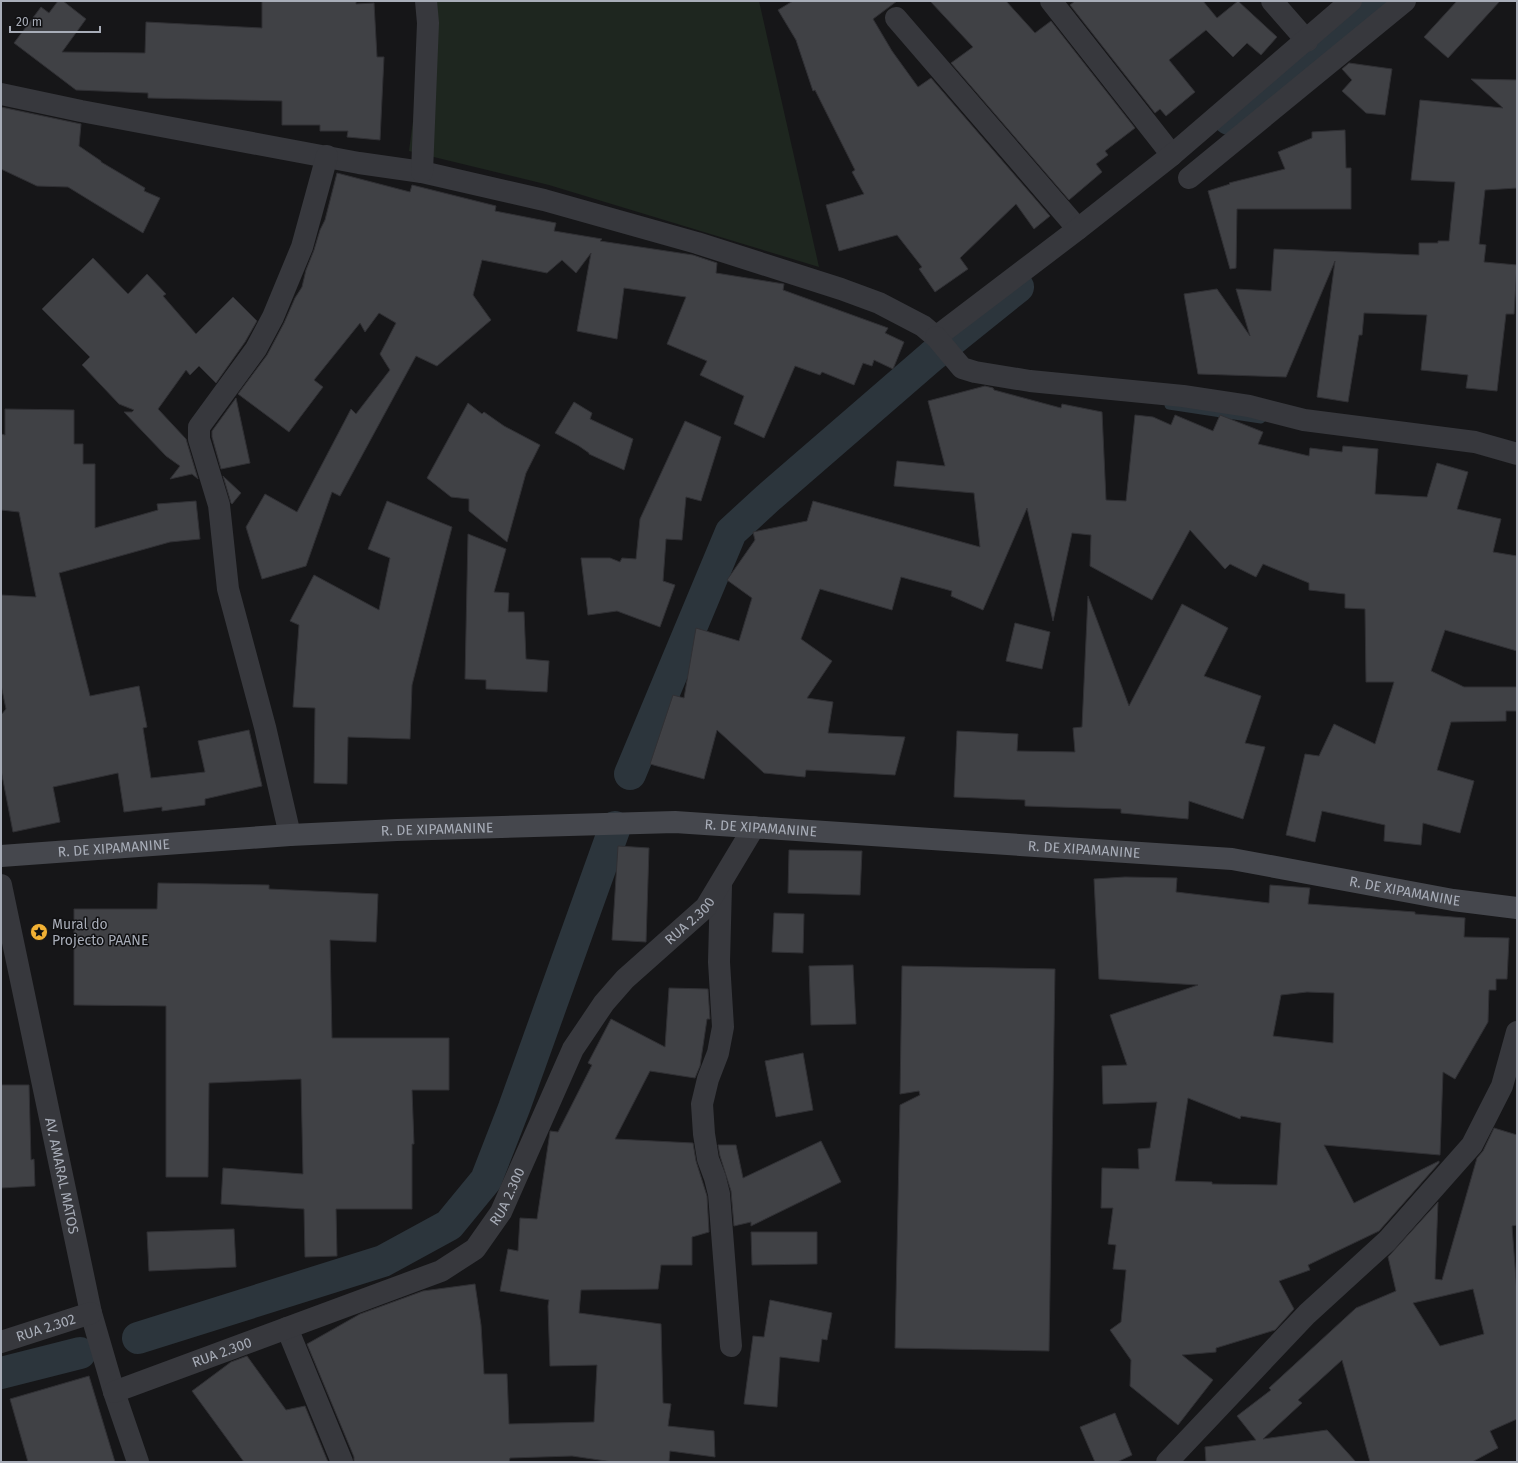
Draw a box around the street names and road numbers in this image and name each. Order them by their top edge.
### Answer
street label: R. DE XIPAMANINE [704,815,818,840]
street label: R. DE XIPAMANINE [380,819,494,839]
street label: R. DE XIPAMANINE [57,835,170,860]
street label: R. DE XIPAMANINE [1027,837,1141,861]
street label: R. DE XIPAMANINE [1348,872,1461,909]
street label: RUA 2.300 [661,894,718,948]
street label: AV. AMARAL MATOS [42,1116,83,1236]
street label: RUA 2.300 [486,1165,528,1229]
street label: RUA 2.302 [14,1310,78,1345]
street label: RUA 2.300 [190,1333,254,1371]

